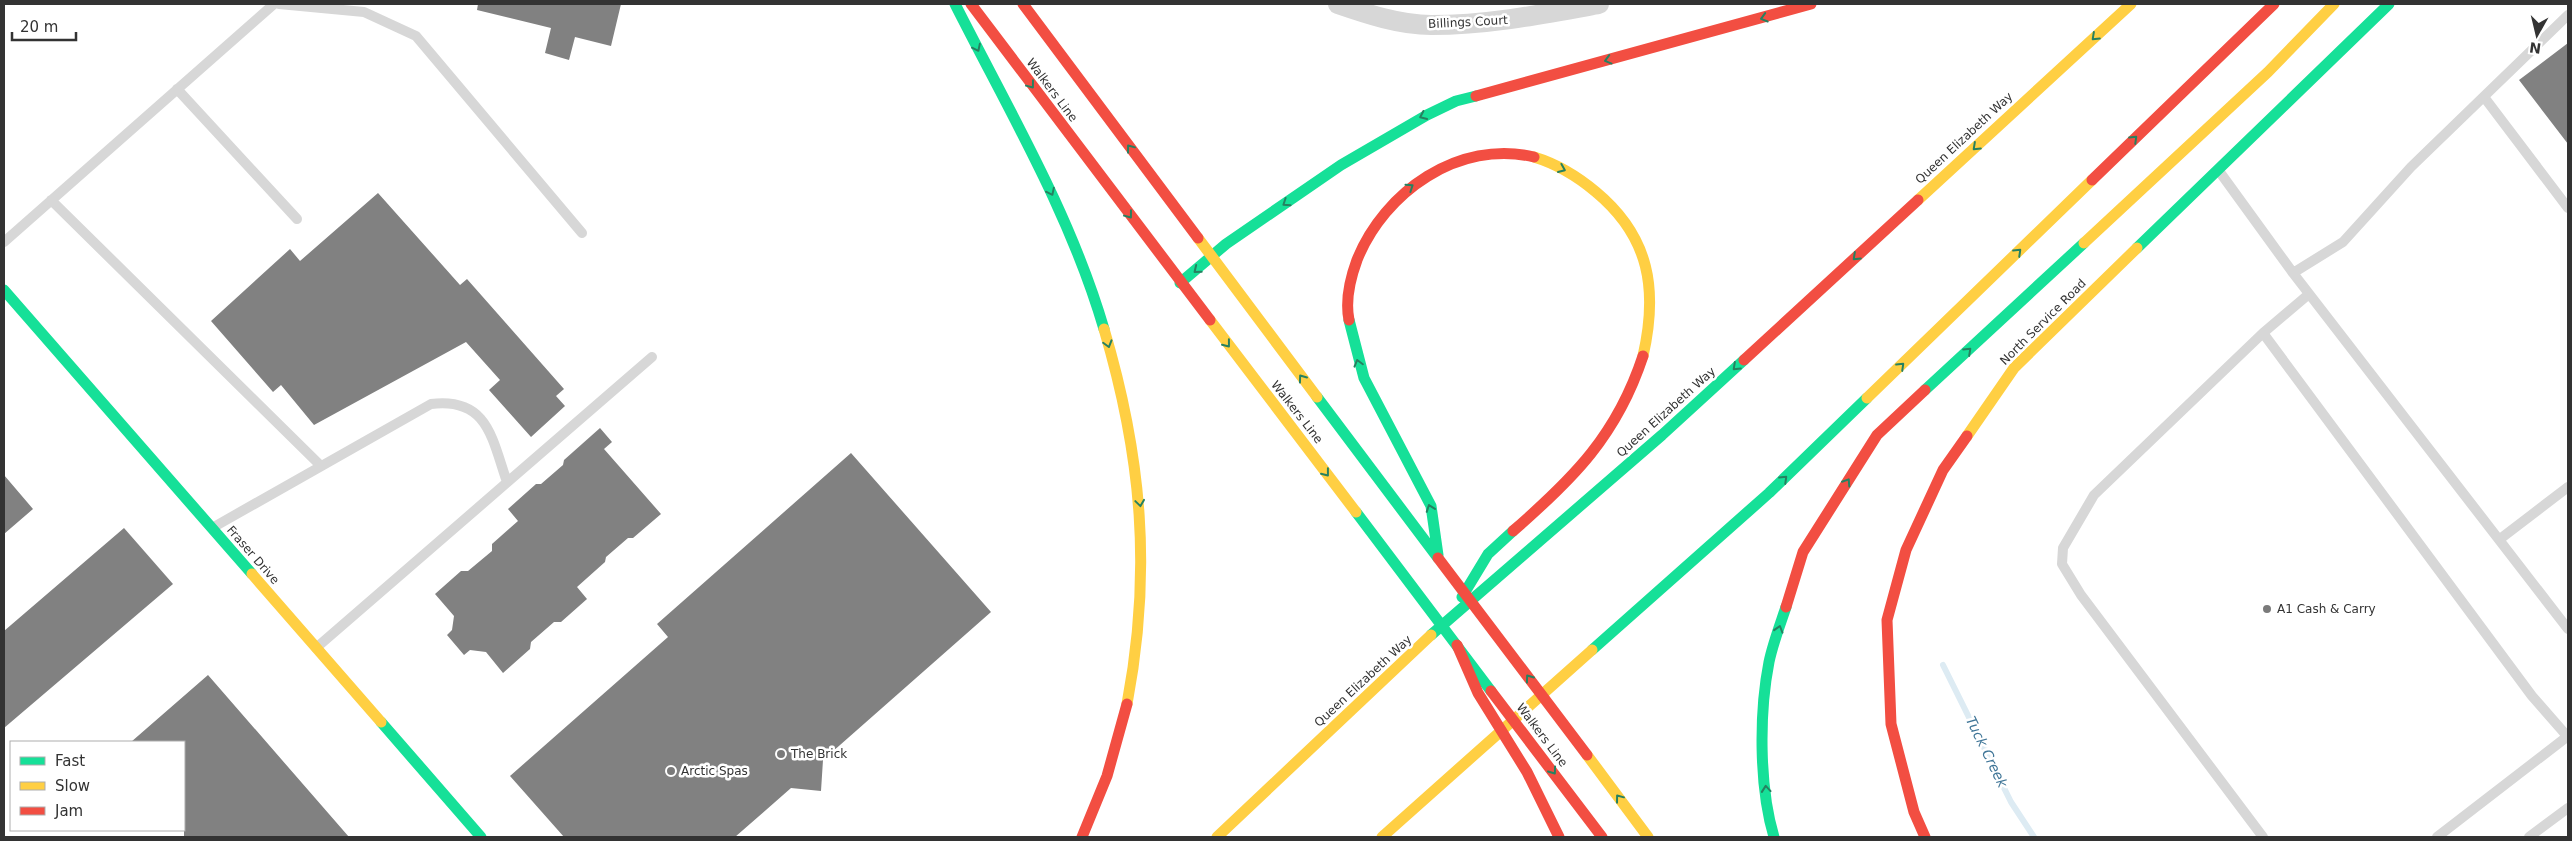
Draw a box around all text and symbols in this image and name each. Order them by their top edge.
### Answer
scale bar [12,10,76,42]
north arrow [2512,10,2562,60]
one-way arrow [1761,12,1769,22]
street label: Billings Court [1428,13,1509,31]
text: 20 m [20,18,58,36]
one-way arrow [2092,31,2101,40]
text: N [2528,39,2542,57]
one-way arrow [971,42,981,51]
one-way arrow [1603,54,1612,65]
street label: Walkers Line [1024,56,1080,124]
one-way arrow [1026,79,1034,88]
street label: Queen Elizabeth Way [1912,89,2016,187]
one-way arrow [1419,110,1428,121]
one-way arrow [2129,136,2138,145]
one-way arrow [1972,141,1981,150]
one-way arrow [1128,145,1136,154]
one-way arrow [1557,162,1566,173]
one-way arrow [1404,184,1414,193]
one-way arrow [1044,187,1055,196]
one-way arrow [1282,197,1292,206]
one-way arrow [1123,209,1132,219]
one-way arrow [2012,249,2021,258]
one-way arrow [1853,251,1862,260]
one-way arrow [1193,264,1202,273]
street label: North Service Road [1997,276,2089,368]
one-way arrow [1222,338,1230,347]
one-way arrow [1102,340,1113,348]
one-way arrow [1962,348,1971,357]
one-way arrow [1353,358,1364,367]
one-way arrow [1733,361,1742,370]
one-way arrow [1895,362,1904,371]
street label: Queen Elizabeth Way [1614,364,1718,460]
one-way arrow [1299,374,1308,384]
street label: Walkers Line [1268,378,1326,446]
one-way arrow [1321,467,1329,476]
one-way arrow [1779,476,1788,485]
one-way arrow [1840,479,1850,488]
one-way arrow [1134,499,1145,507]
one-way arrow [1426,504,1436,513]
street label: Fraser Drive [224,523,282,587]
place label: A1 Cash & Carry [2277,602,2376,616]
marker: A1 Cash & Carry [2261,603,2273,615]
one-way arrow [1773,625,1783,633]
street label: Queen Elizabeth Way [1311,632,1415,730]
one-way arrow [1526,674,1535,684]
street label: Walkers Line [1514,701,1570,769]
water label: Tuck Creek [1963,714,2011,791]
legend [10,741,185,831]
place label: The Brick [790,747,847,761]
marker: The Brick [775,748,787,760]
text: Fast [55,752,85,770]
place label: Arctic Spas [681,764,748,778]
marker: Arctic Spas [665,765,677,777]
one-way arrow [1547,765,1556,775]
text: Slow [55,777,90,795]
one-way arrow [1761,785,1772,793]
one-way arrow [1616,794,1625,804]
text: Jam [54,802,83,820]

